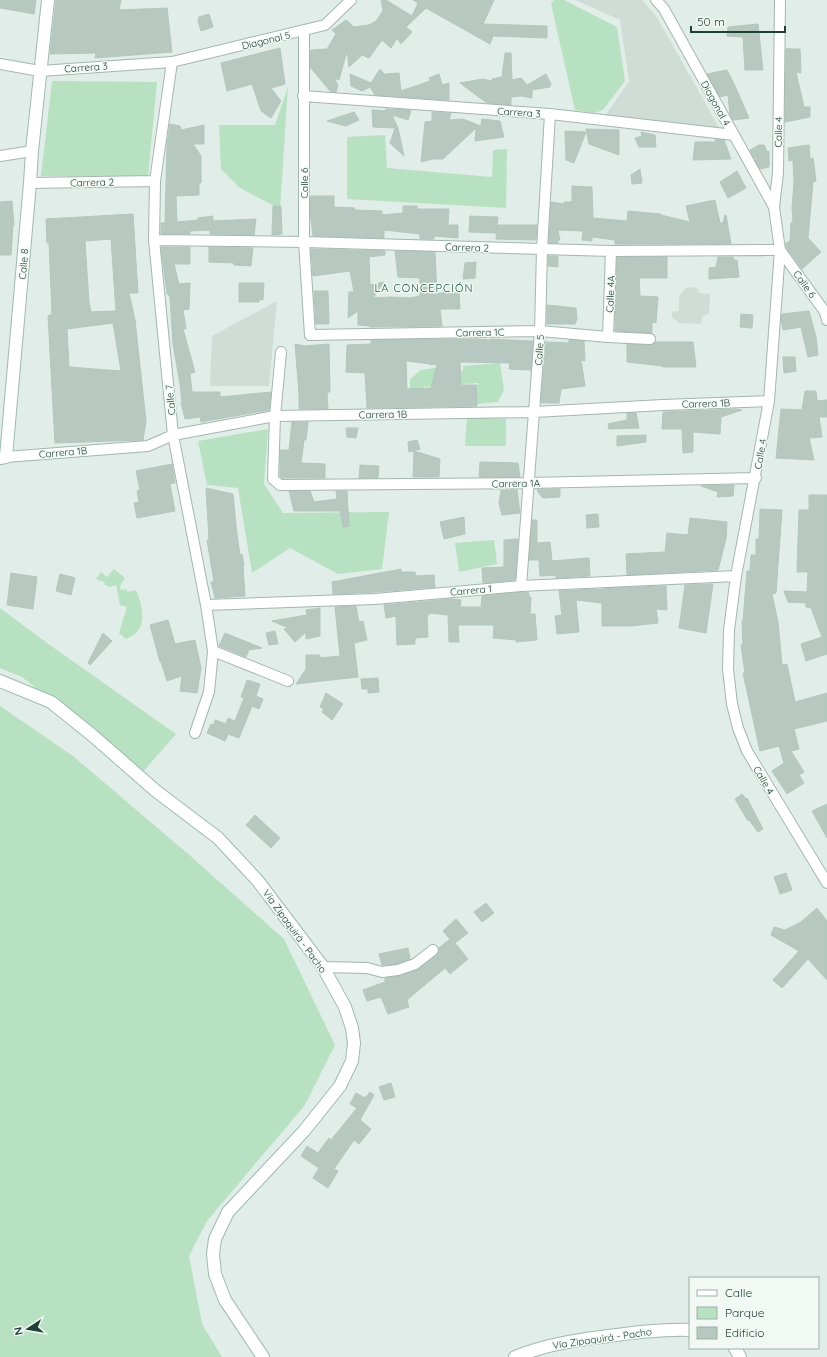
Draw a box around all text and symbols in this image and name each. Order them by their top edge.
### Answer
scale bar [691,8,785,34]
text: 50 m [697,14,725,29]
street label: Diagonal 5 [240,29,292,52]
street label: Carrera 3 [64,59,108,75]
street label: Diagonal 4 [698,78,733,128]
street label: Carrera 3 [497,104,541,120]
street label: Calle 4 [772,117,785,147]
street label: Calle 6 [298,167,311,198]
street label: Carrera 2 [70,176,114,189]
street label: Carrera 2 [445,240,490,255]
street label: Calle 8 [16,248,31,280]
street label: Calle 6 [790,268,819,301]
street label: Calle 4A [603,275,618,313]
district label: LA CONCEPCIÓN [375,281,473,295]
street label: Carrera 1C [456,326,505,339]
street label: Calle 5 [532,334,547,366]
street label: Calle 7 [162,384,179,416]
street label: Carrera 1B [682,396,731,411]
street label: Carrera 1B [359,408,408,421]
street label: Calle 4 [751,438,770,470]
street label: Carrera 1B [38,444,88,461]
street label: Carrera 1A [492,477,541,490]
street label: Carrera 1 [450,582,493,599]
street label: Calle 4 [750,764,777,797]
street label: Vía Zipaquirá - Pacho [260,887,329,976]
legend [689,1277,819,1349]
text: Calle [725,1285,753,1300]
text: Parque [725,1305,765,1320]
north arrow [8,1309,48,1349]
street label: Vía Zipaquirá - Pacho [552,1325,653,1352]
text: Edificio [725,1325,765,1340]
text: N [11,1326,26,1336]

